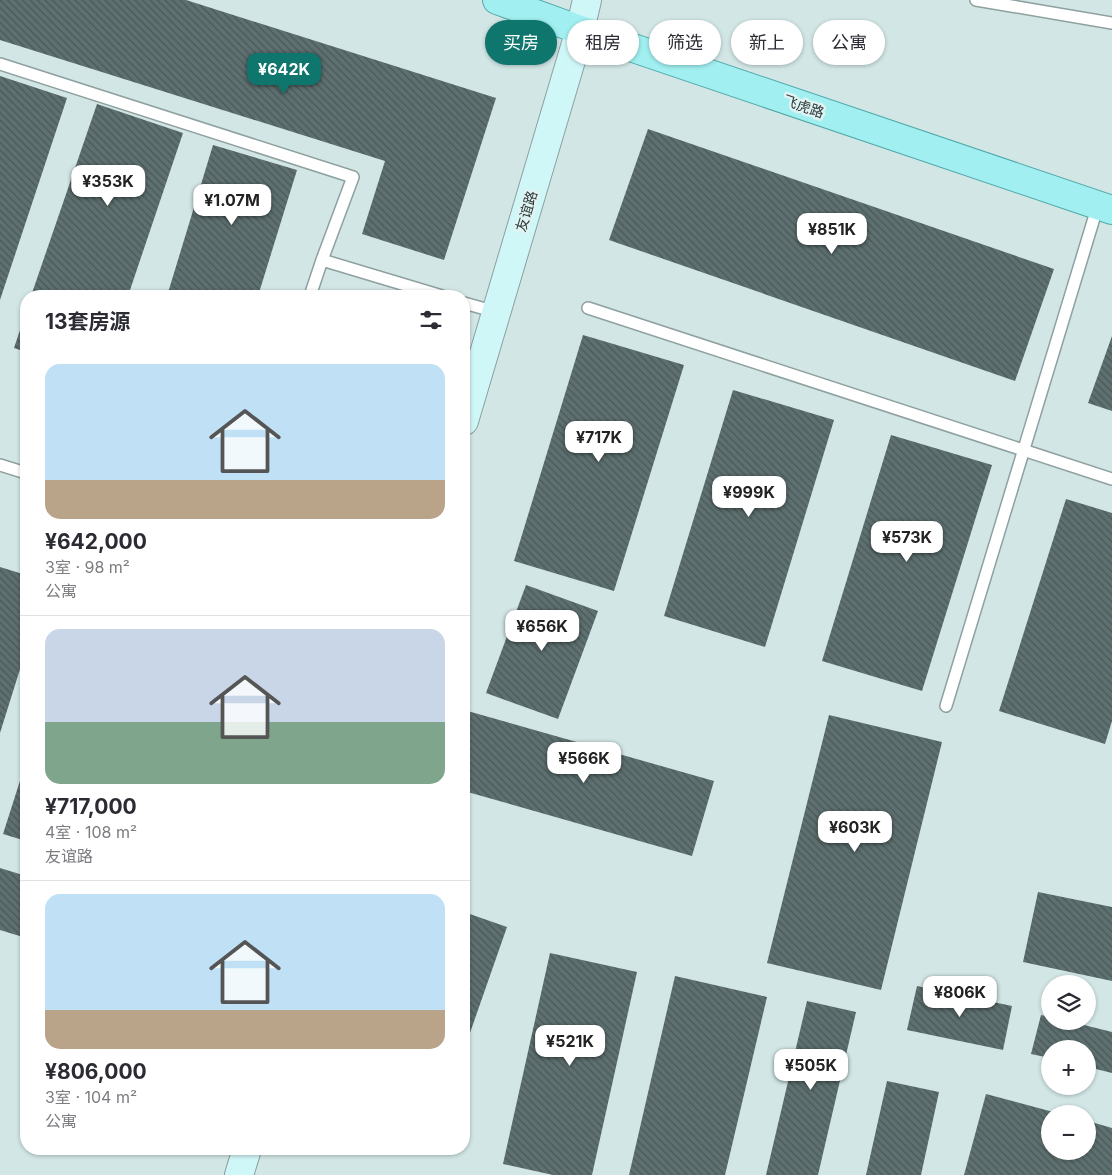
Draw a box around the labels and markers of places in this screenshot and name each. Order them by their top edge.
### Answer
pin: ¥642K [249,52,319,95]
pin: ¥353K [73,164,143,207]
pin: ¥1.07M [191,184,273,226]
pin: ¥851K [797,212,867,255]
pin: ¥717K [564,420,634,463]
pin: ¥999K [714,476,784,518]
pin: ¥573K [872,520,942,563]
pin: ¥656K [507,610,577,652]
pin: ¥566K [549,742,619,784]
pin: ¥603K [820,810,890,853]
pin: ¥806K [925,976,995,1018]
pin: ¥521K [535,1024,605,1067]
pin: ¥505K [776,1048,846,1091]

